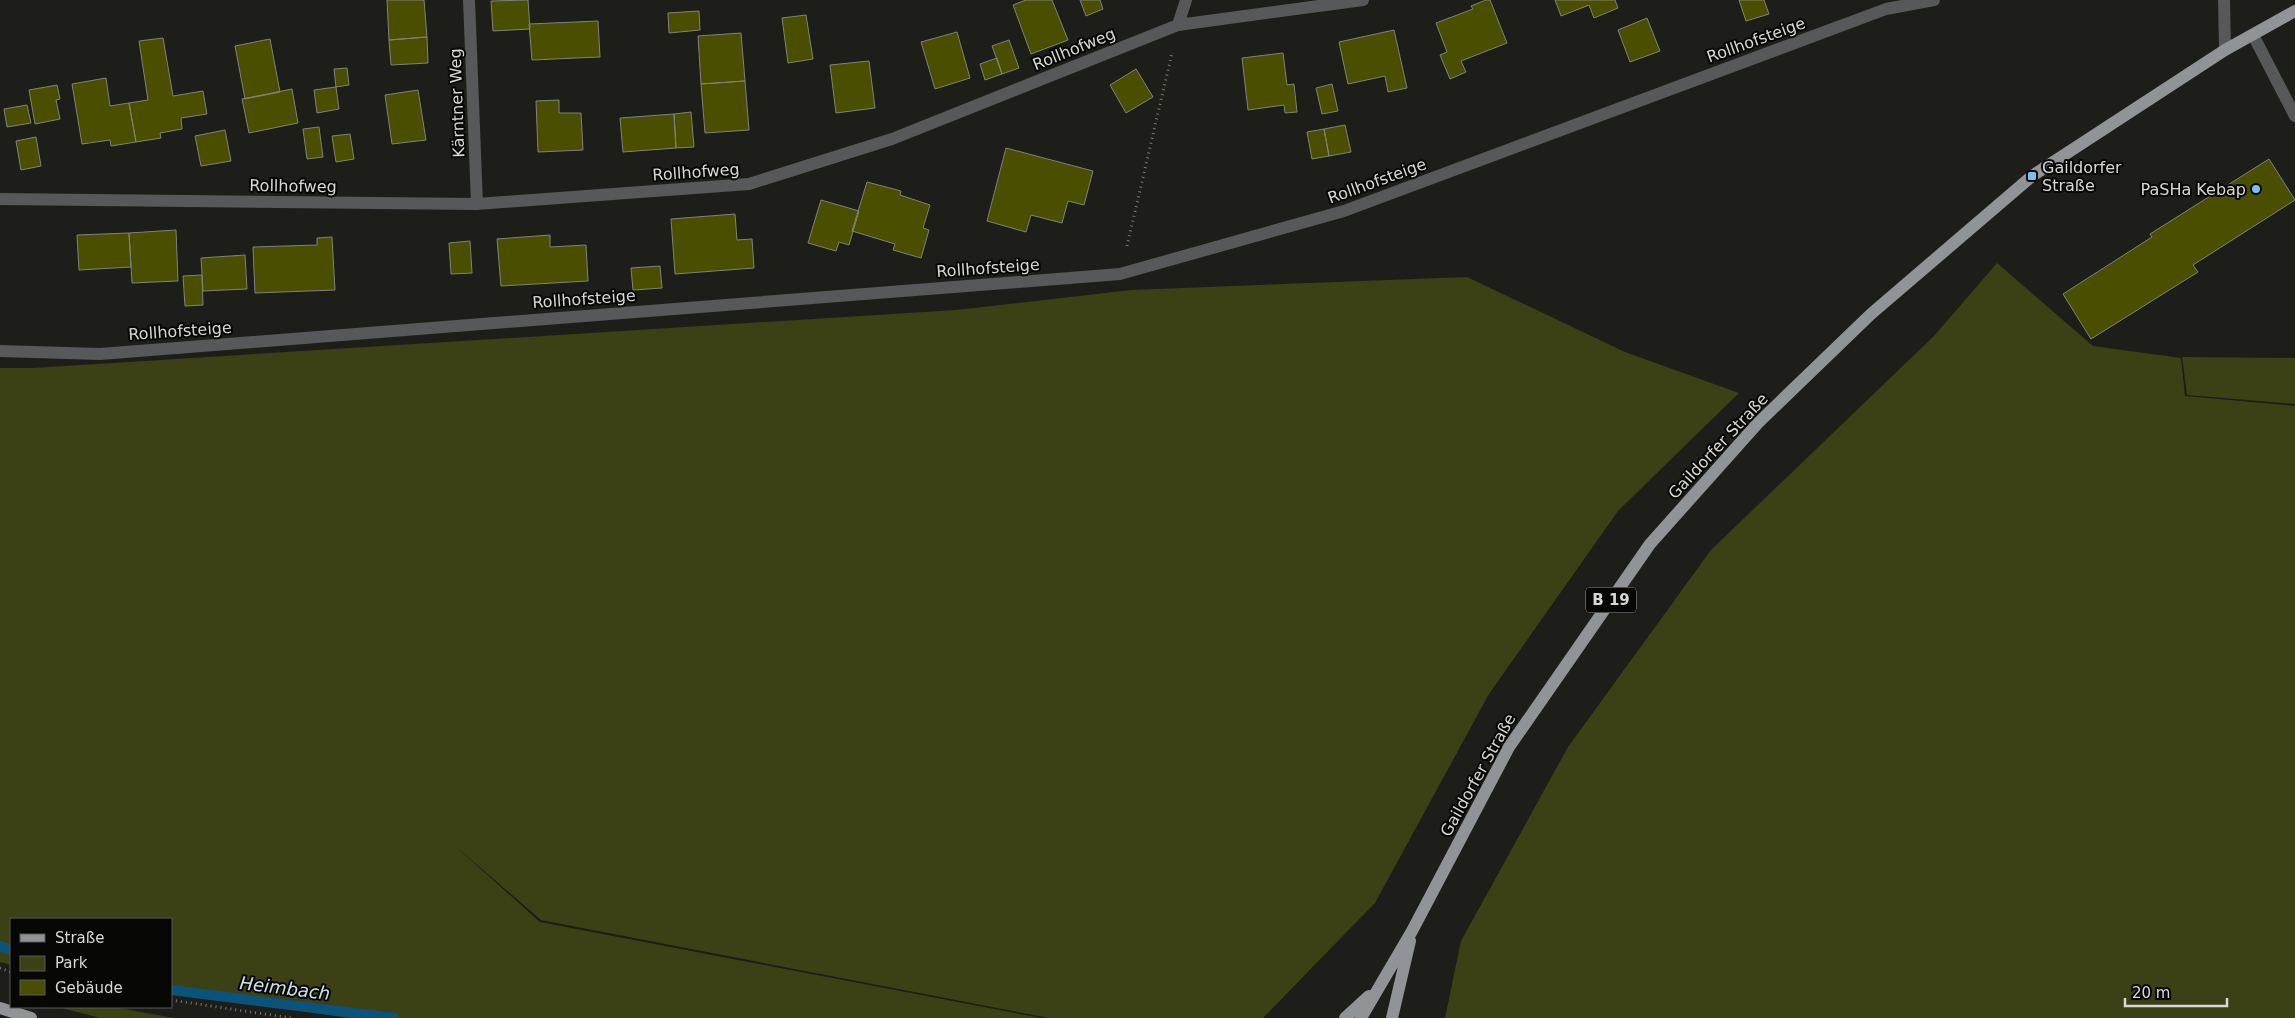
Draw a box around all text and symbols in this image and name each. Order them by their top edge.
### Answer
street label: Rollhofsteige [1704,13,1808,67]
street label: Rollhofweg [1030,24,1118,74]
street label: Kärntner Weg [446,48,468,158]
street label: Rollhofsteige [1325,154,1429,208]
place label: Gaildorfer Straße [2042,158,2122,195]
street label: Rollhofweg [652,159,740,185]
marker: Gaildorfer Straße [2026,170,2038,182]
street label: Rollhofweg [249,176,337,196]
place label: PaSHa Kebap [2141,180,2246,199]
marker: PaSHa Kebap [2250,183,2262,195]
street label: Rollhofsteige [936,255,1040,281]
street label: Rollhofsteige [532,286,636,312]
street label: Rollhofsteige [128,318,232,344]
street label: Gaildorfer Straße [1664,389,1772,503]
road number: B 19 [1586,588,1636,612]
street label: Gaildorfer Straße [1436,710,1520,840]
legend [10,918,172,1008]
text: Straße [55,929,104,947]
text: Park [55,954,88,972]
water label: Heimbach [239,972,331,1004]
scale bar [2125,976,2228,1008]
text: Gebäude [55,979,123,997]
text: 20 m [2132,984,2170,1002]

